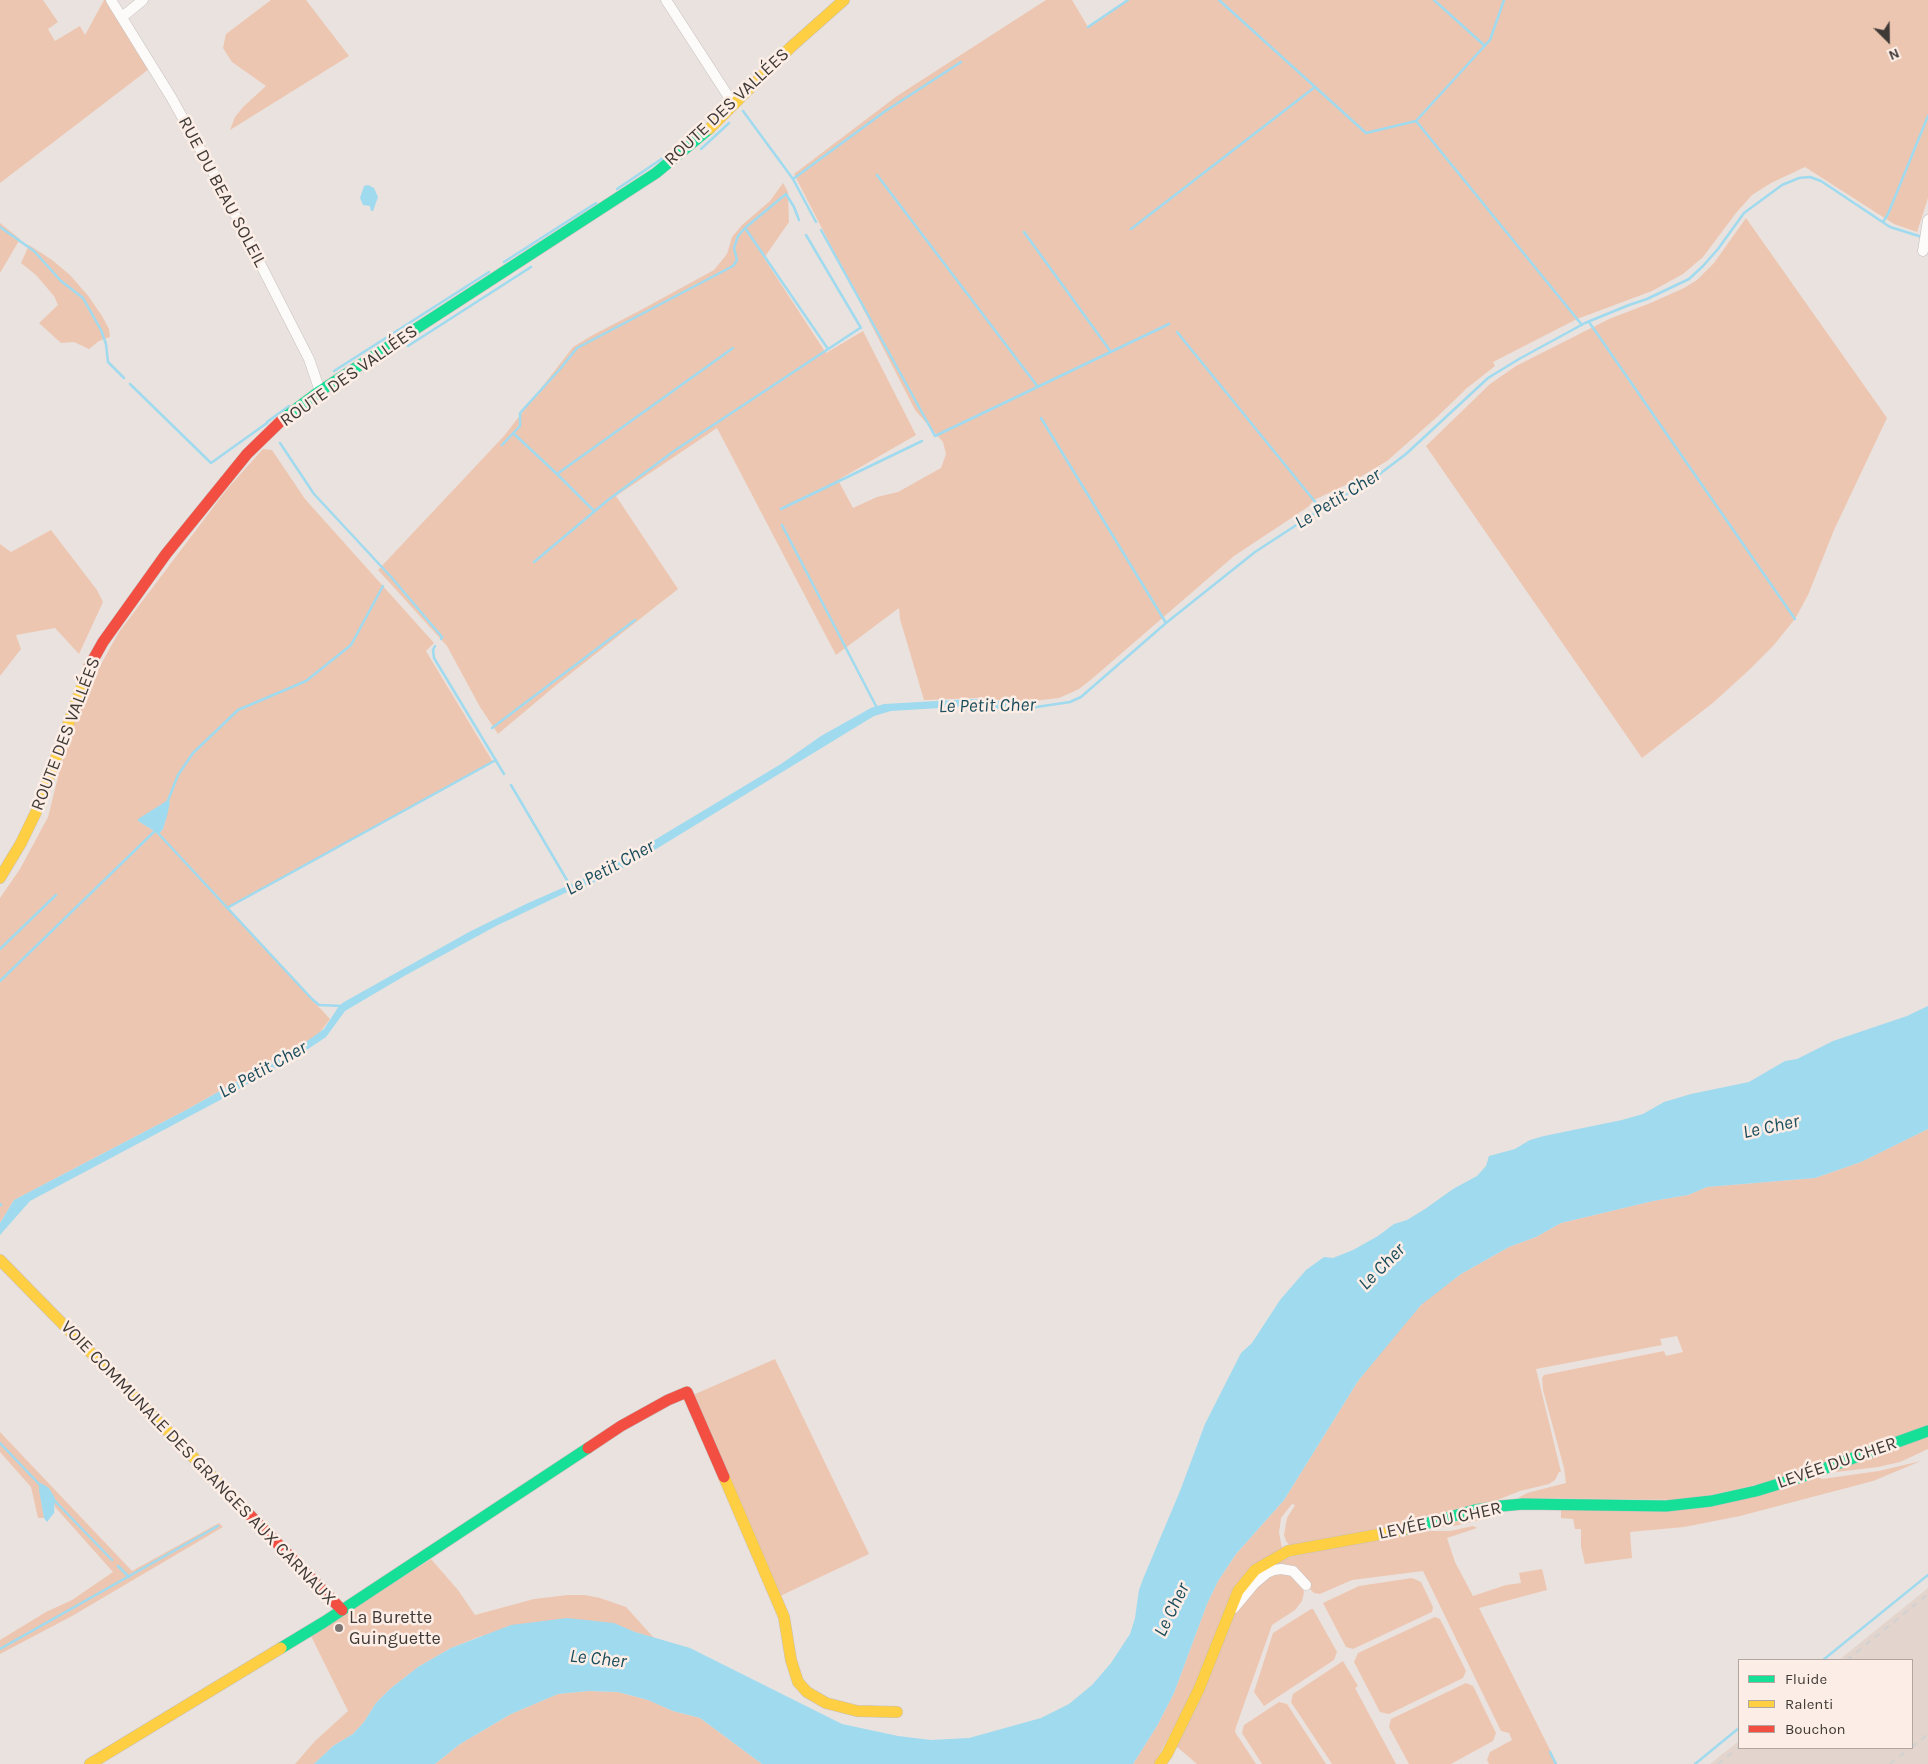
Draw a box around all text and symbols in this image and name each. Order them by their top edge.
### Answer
north arrow [1863,15,1913,65]
street label: ROUTE DES VALLÉES [660,44,794,170]
text: N [1886,44,1902,64]
street label: RUE DU BEAU SOLEIL [173,113,271,271]
street label: ROUTE DES VALLÉES [276,320,422,432]
water label: Le Petit Cher [1291,464,1385,534]
street label: ROUTE DES VALLÉES [27,654,105,814]
water label: Le Petit Cher [938,694,1036,718]
water label: Le Petit Cher [562,835,658,901]
water label: Le Petit Cher [215,1036,311,1104]
water label: Le Cher [1741,1110,1801,1144]
water label: Le Cher [1354,1239,1410,1295]
street label: VOIE COMMUNALE DES GRANGES AUX CARNAUX [56,1316,340,1610]
street label: LEVÉE DU CHER [1774,1432,1900,1494]
street label: LEVÉE DU CHER [1376,1497,1504,1545]
water label: Le Cher [1149,1579,1195,1641]
place label: La Burette Guinguette [349,1607,441,1650]
marker: La Burette Guinguette [333,1622,345,1634]
water label: Le Cher [568,1645,628,1673]
legend [1738,1659,1913,1749]
text: Fluide [1785,1670,1827,1688]
text: Ralenti [1785,1695,1834,1713]
text: Bouchon [1785,1720,1846,1738]

